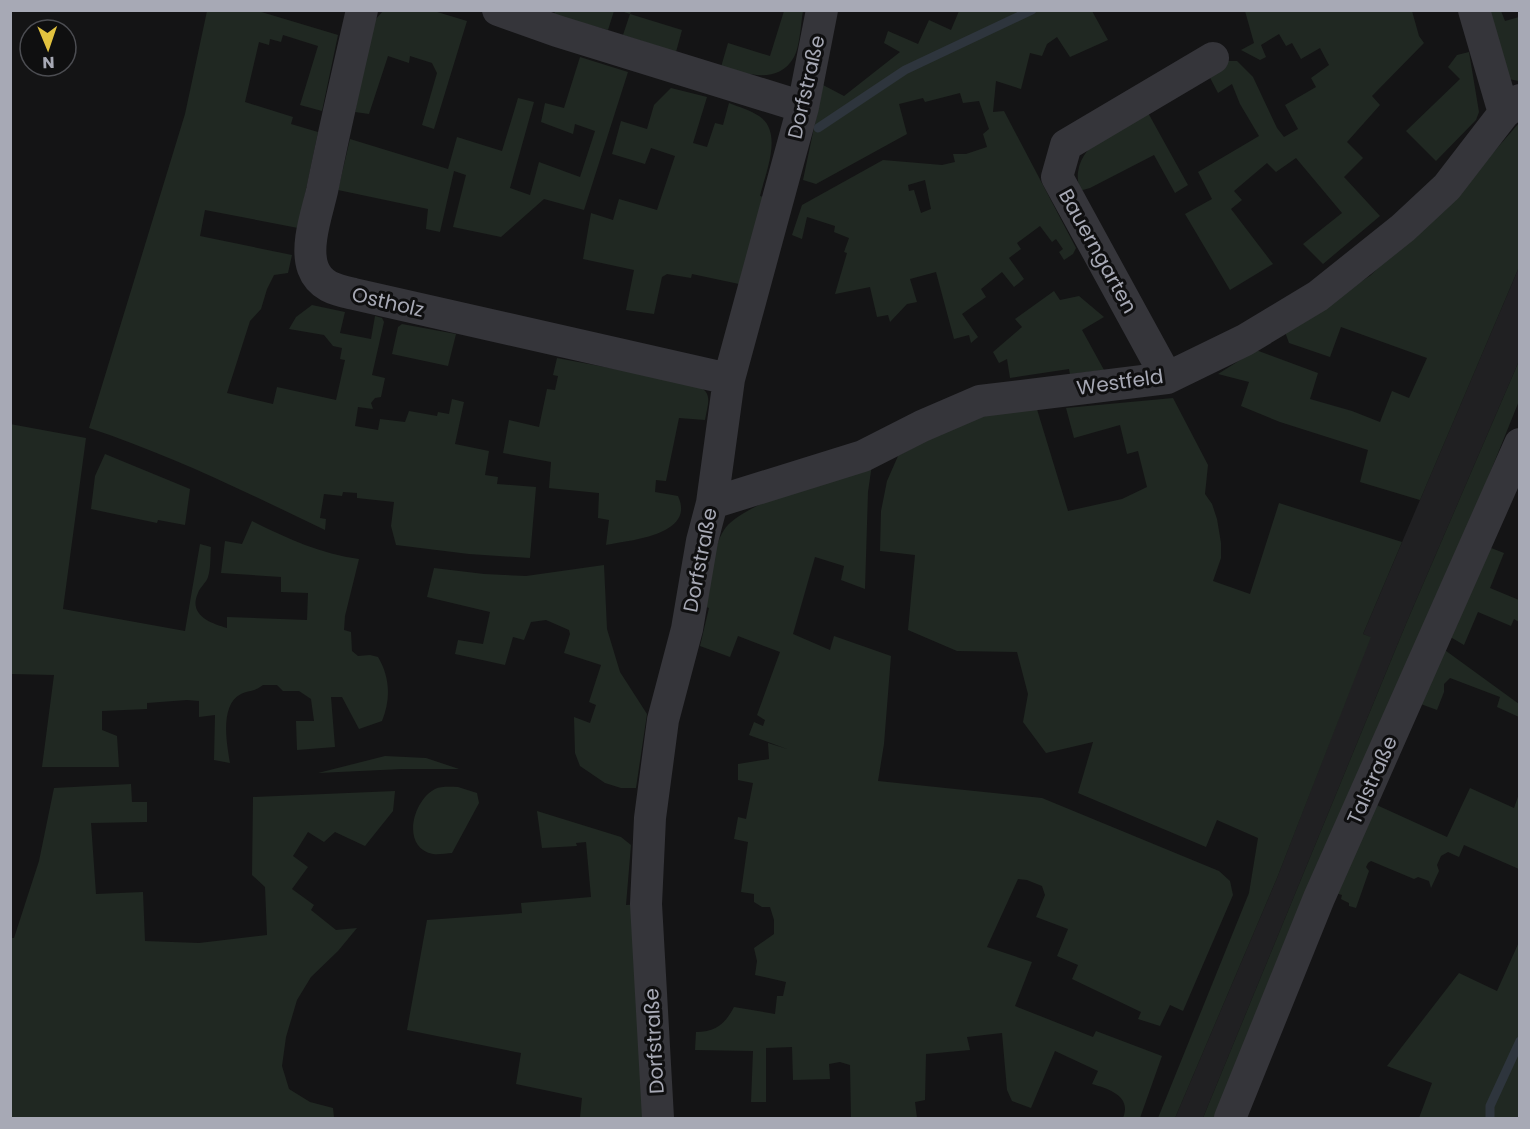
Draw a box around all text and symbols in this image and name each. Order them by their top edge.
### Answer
north arrow [18,18,78,78]
street label: Dorfstraße [780,32,832,142]
text: N [42,51,55,74]
street label: Bauerngarten [1052,184,1144,318]
street label: Ostholz [349,280,427,324]
street label: Westfeld [1075,362,1165,402]
street label: Dorfstraße [676,505,724,615]
street label: Talstraße [1340,731,1404,829]
street label: Dorfstraße [637,987,671,1095]

